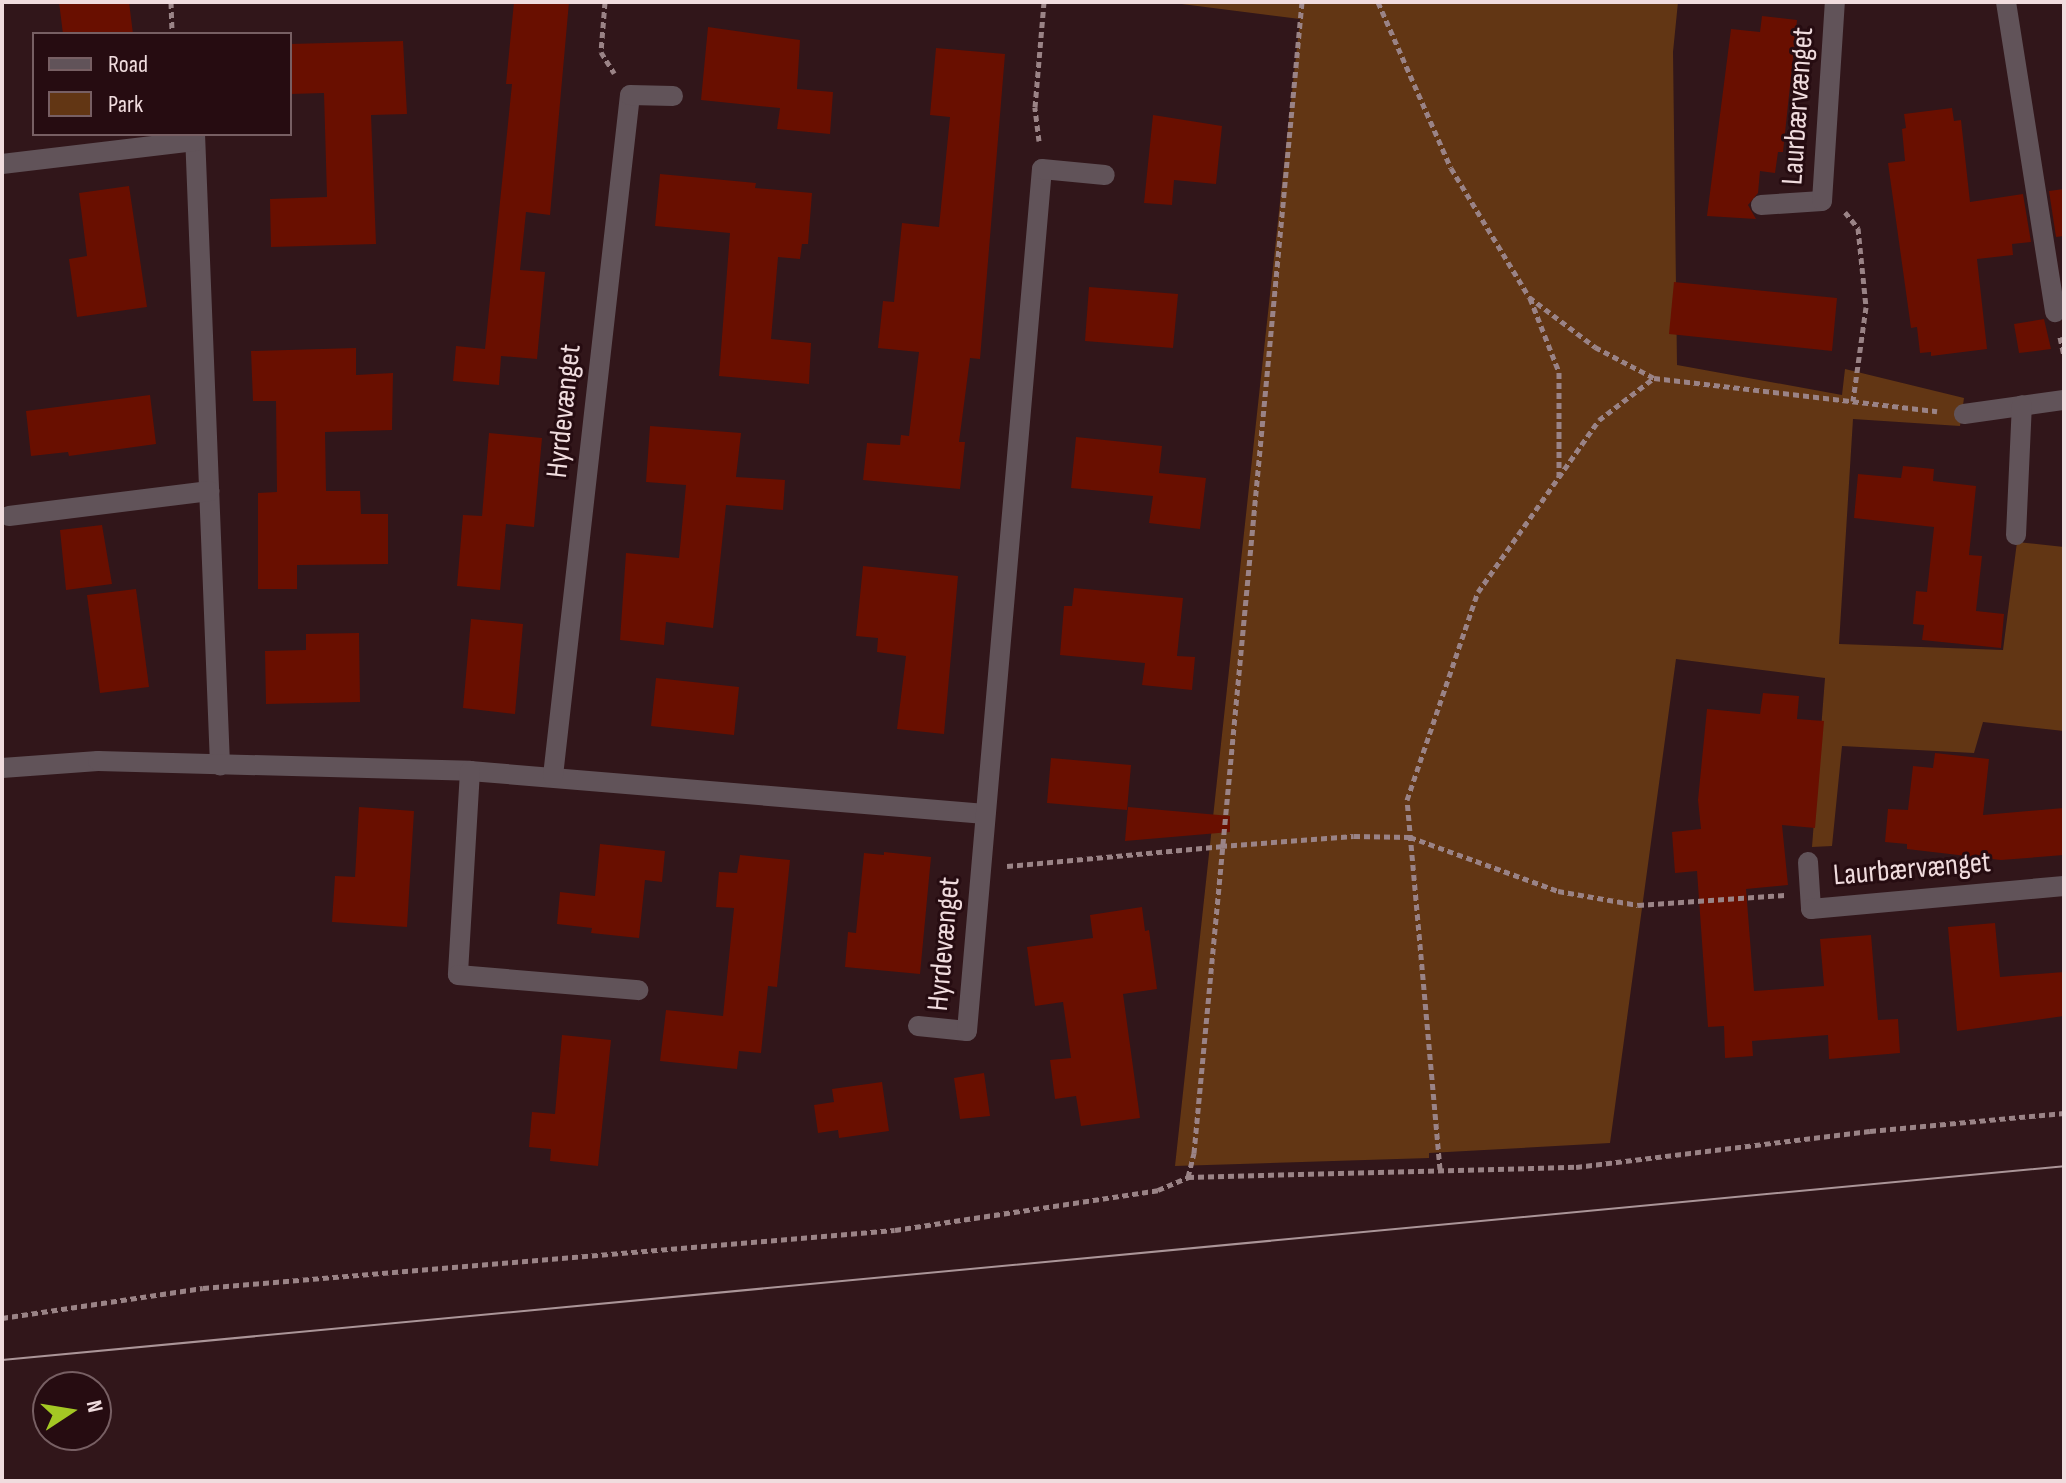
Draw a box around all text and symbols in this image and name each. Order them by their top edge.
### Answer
street label: Laurbærvænget [1775,26,1821,186]
legend [32,32,292,136]
text: Road [108,50,148,79]
text: Park [108,90,143,119]
street label: Hyrdevænget [539,342,589,480]
street label: Laurbærvænget [1832,844,1992,894]
street label: Hyrdevænget [920,876,968,1012]
north arrow [32,1371,112,1451]
text: N [80,1398,108,1415]

